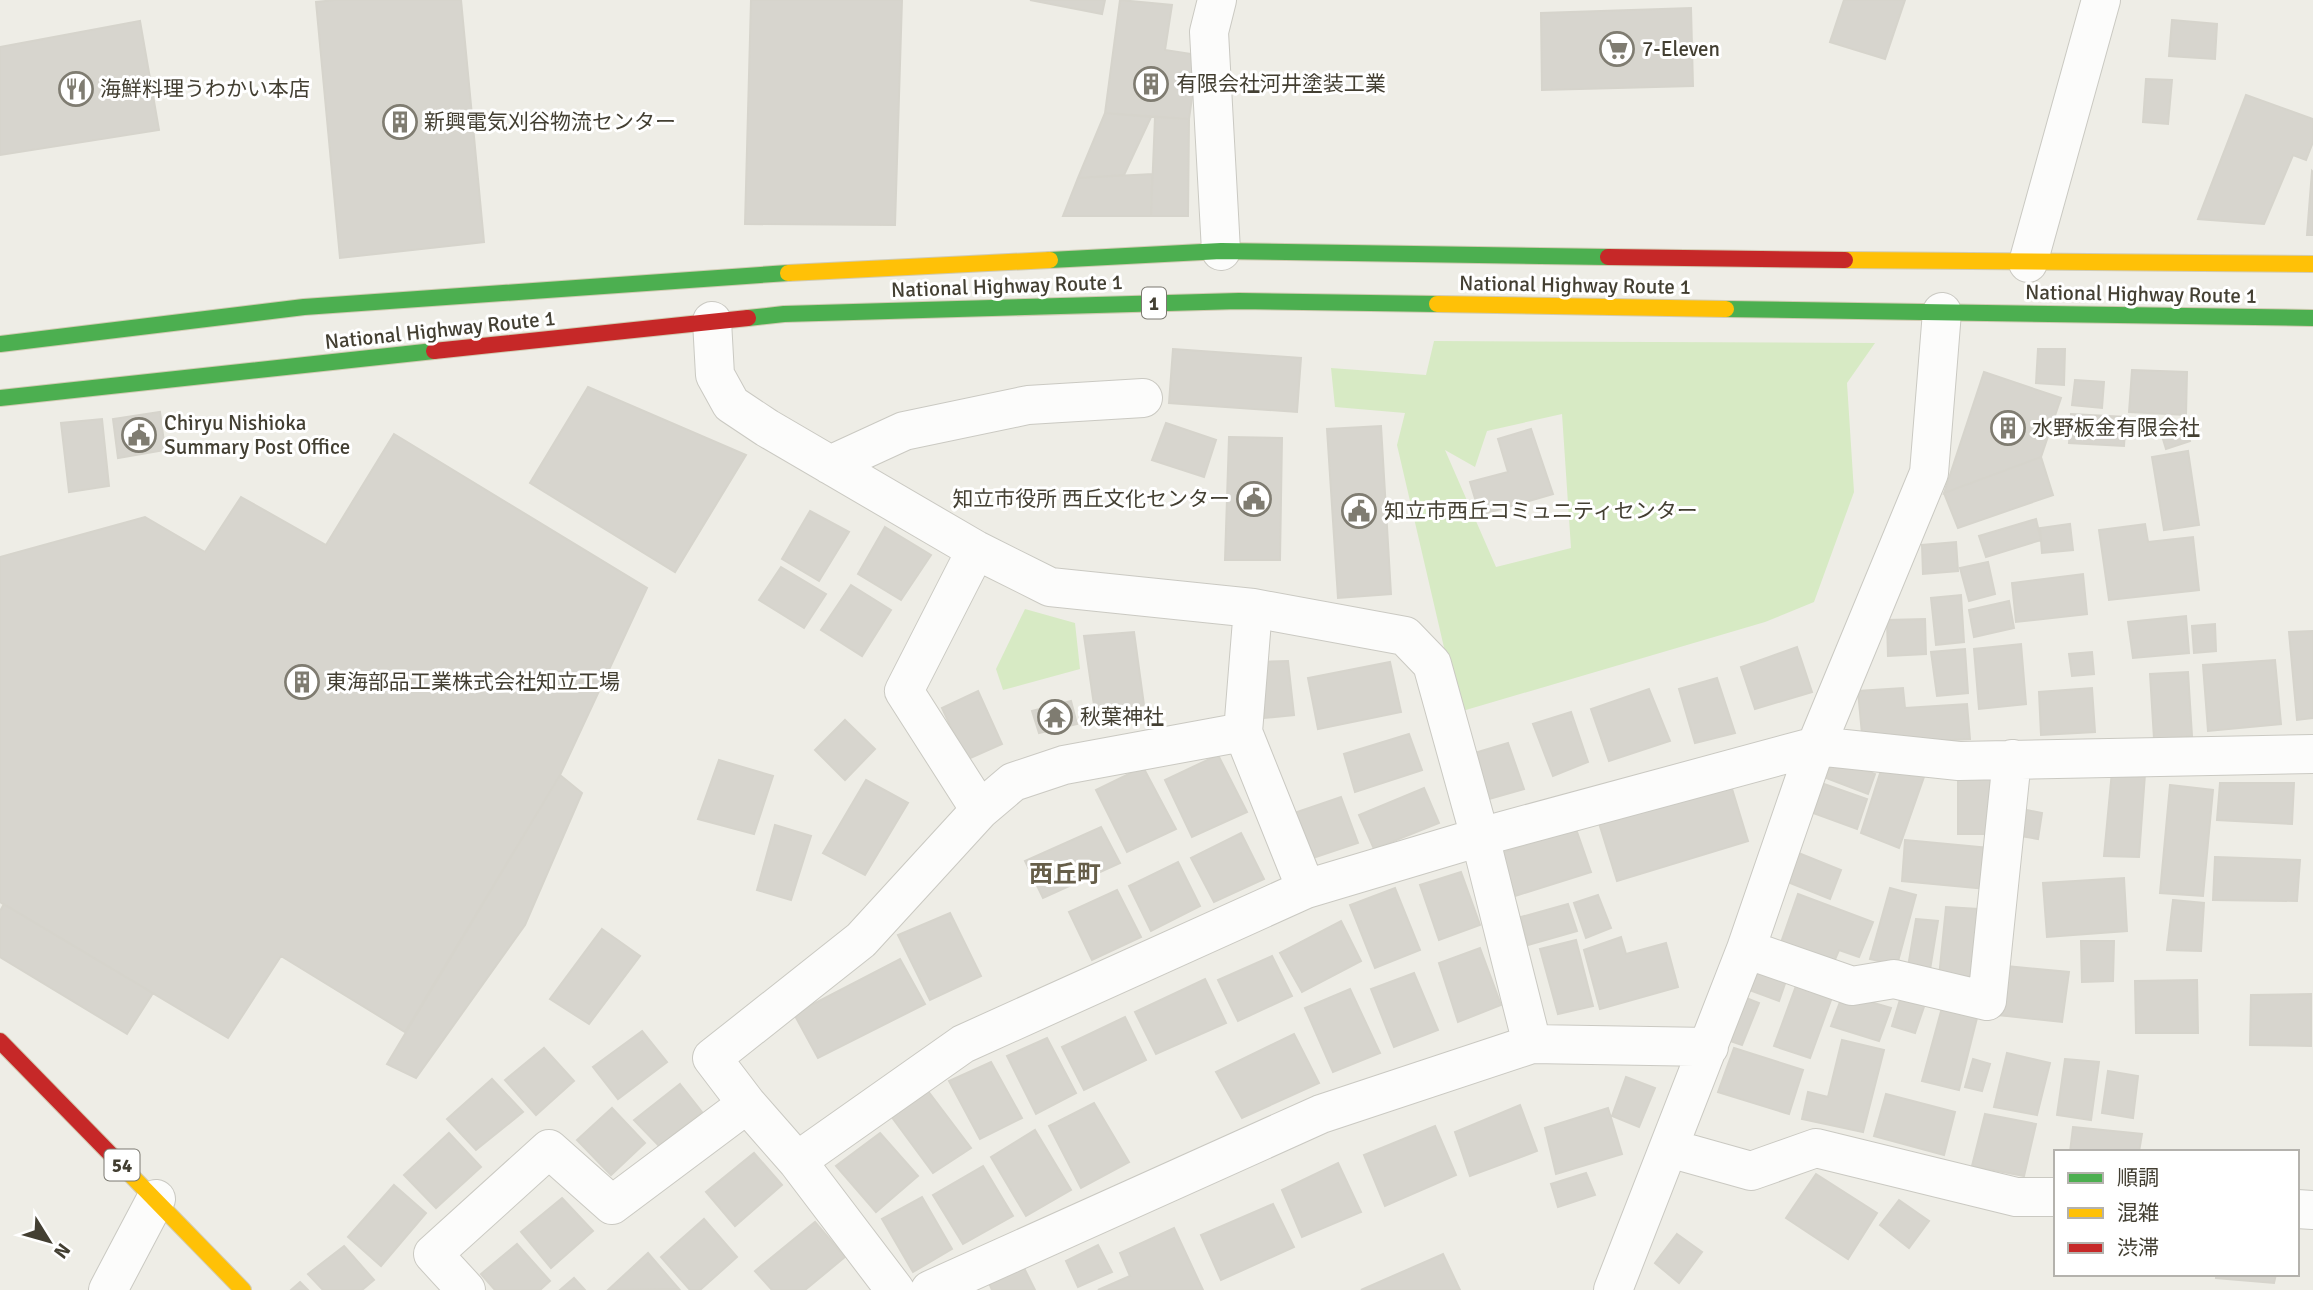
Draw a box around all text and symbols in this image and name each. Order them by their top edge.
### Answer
supermarket icon: 7-Eleven [1598,30,1636,68]
place label: 7-Eleven [1642,36,1720,62]
building icon: 有限会社河井塗装工業 [1132,65,1170,103]
restaurant icon: 海鮮料理うわかい本店 [57,70,95,108]
place label: 有限会社河井塗装工業 [1176,71,1386,97]
place label: 海鮮料理うわかい本店 [100,76,310,102]
building icon: 新興電気刈谷物流センター [381,103,419,141]
place label: 新興電気刈谷物流センター [424,109,676,135]
street label: National Highway Route 1 [891,269,1123,303]
street label: National Highway Route 1 [1459,270,1691,300]
street label: National Highway Route 1 [2025,279,2257,309]
road number: 1 [1142,288,1166,318]
street label: National Highway Route 1 [323,305,557,355]
building icon: 水野板金有限会社 [1989,409,2027,447]
place label: Chiryu Nishioka Summary Post Office [164,410,350,460]
place label: 水野板金有限会社 [2032,415,2200,441]
public building icon: Chiryu Nishioka Summary Post Office [120,416,158,454]
public building icon: 知立市役所 西丘文化センター [1235,480,1273,518]
place label: 知立市役所 西丘文化センター [952,486,1230,512]
public building icon: 知立市西丘コミュニティセンター [1340,492,1378,530]
place label: 知立市西丘コミュニティセンター [1384,498,1698,524]
building icon: 東海部品工業株式会社知立工場 [283,663,321,701]
place label: 東海部品工業株式会社知立工場 [326,669,620,695]
temple icon: 秋葉神社 [1036,698,1074,736]
place label: 秋葉神社 [1080,704,1164,730]
district label: 西丘町 [1029,859,1101,889]
road number: 54 [104,1149,140,1180]
legend [2054,1150,2299,1276]
text: 順調 [2117,1165,2159,1191]
text: 混雑 [2117,1200,2159,1226]
north arrow [14,1206,84,1276]
text: 渋滞 [2117,1235,2159,1261]
text: N [48,1238,75,1263]

